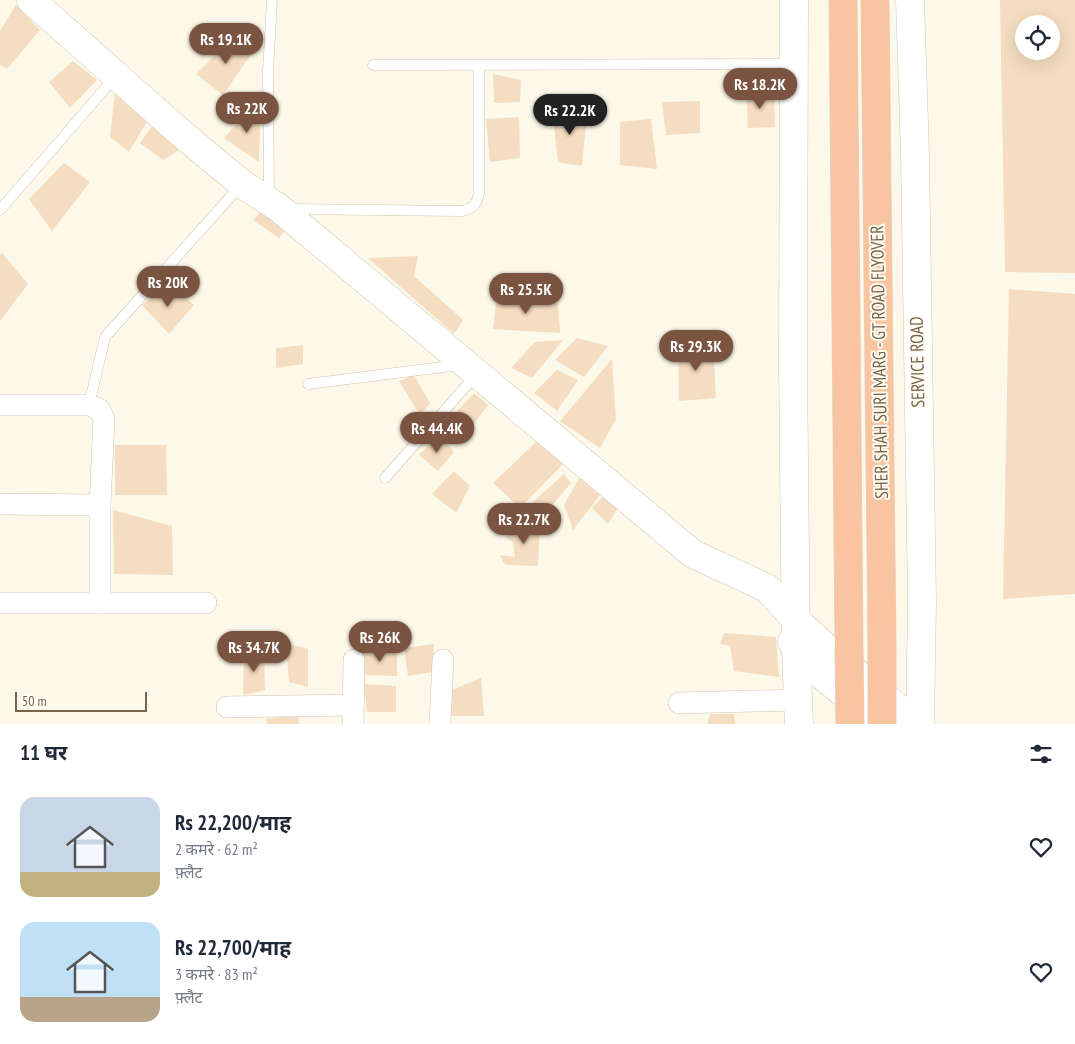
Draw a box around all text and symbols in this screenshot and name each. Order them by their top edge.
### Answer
map controls [1015,15,1060,60]
button: locate [1015,15,1060,60]
pin: Rs 19.1K [174,22,278,65]
text: Rs 19.1K [200,29,252,49]
pin: Rs 18.2K [708,68,812,110]
text: Rs 18.2K [734,74,786,94]
pin: Rs 22K [206,92,288,134]
pin: Rs 22.2K [518,94,622,136]
text: Rs 22K [227,98,267,118]
text: Rs 22.2K [544,100,596,120]
street label: SHER SHAH SURI MARG - GT ROAD FLYOVER [865,225,893,499]
pin: Rs 20K [127,266,209,308]
text: Rs 20K [148,272,188,292]
pin: Rs 25.5K [474,272,578,315]
text: Rs 25.5K [500,279,552,299]
street label: SERVICE ROAD [905,316,929,408]
pin: Rs 29.3K [644,330,748,372]
text: Rs 29.3K [670,336,722,356]
pin: Rs 44.4K [385,412,489,454]
text: Rs 44.4K [411,418,463,438]
pin: Rs 22.7K [472,502,576,545]
text: Rs 22.7K [498,509,550,529]
pin: Rs 26K [339,620,421,663]
text: Rs 26K [360,627,400,647]
pin: Rs 34.7K [202,630,306,673]
text: Rs 34.7K [228,637,280,657]
scale bar [15,689,148,712]
text: 50 m [22,692,47,710]
text: 11 घर [20,739,67,766]
icon: filters [1027,740,1055,768]
text: Rs 22,200/माह [175,809,291,836]
icon: home [60,817,120,877]
icon: heart [1027,833,1055,861]
text: 2 कमरे · 62 m² [175,839,258,859]
text: फ़्लैट [175,862,203,882]
text: Rs 22,700/माह [175,934,291,961]
icon: home [60,942,120,1002]
icon: heart [1027,958,1055,986]
text: 3 कमरे · 83 m² [175,964,258,984]
text: फ़्लैट [175,987,203,1007]

